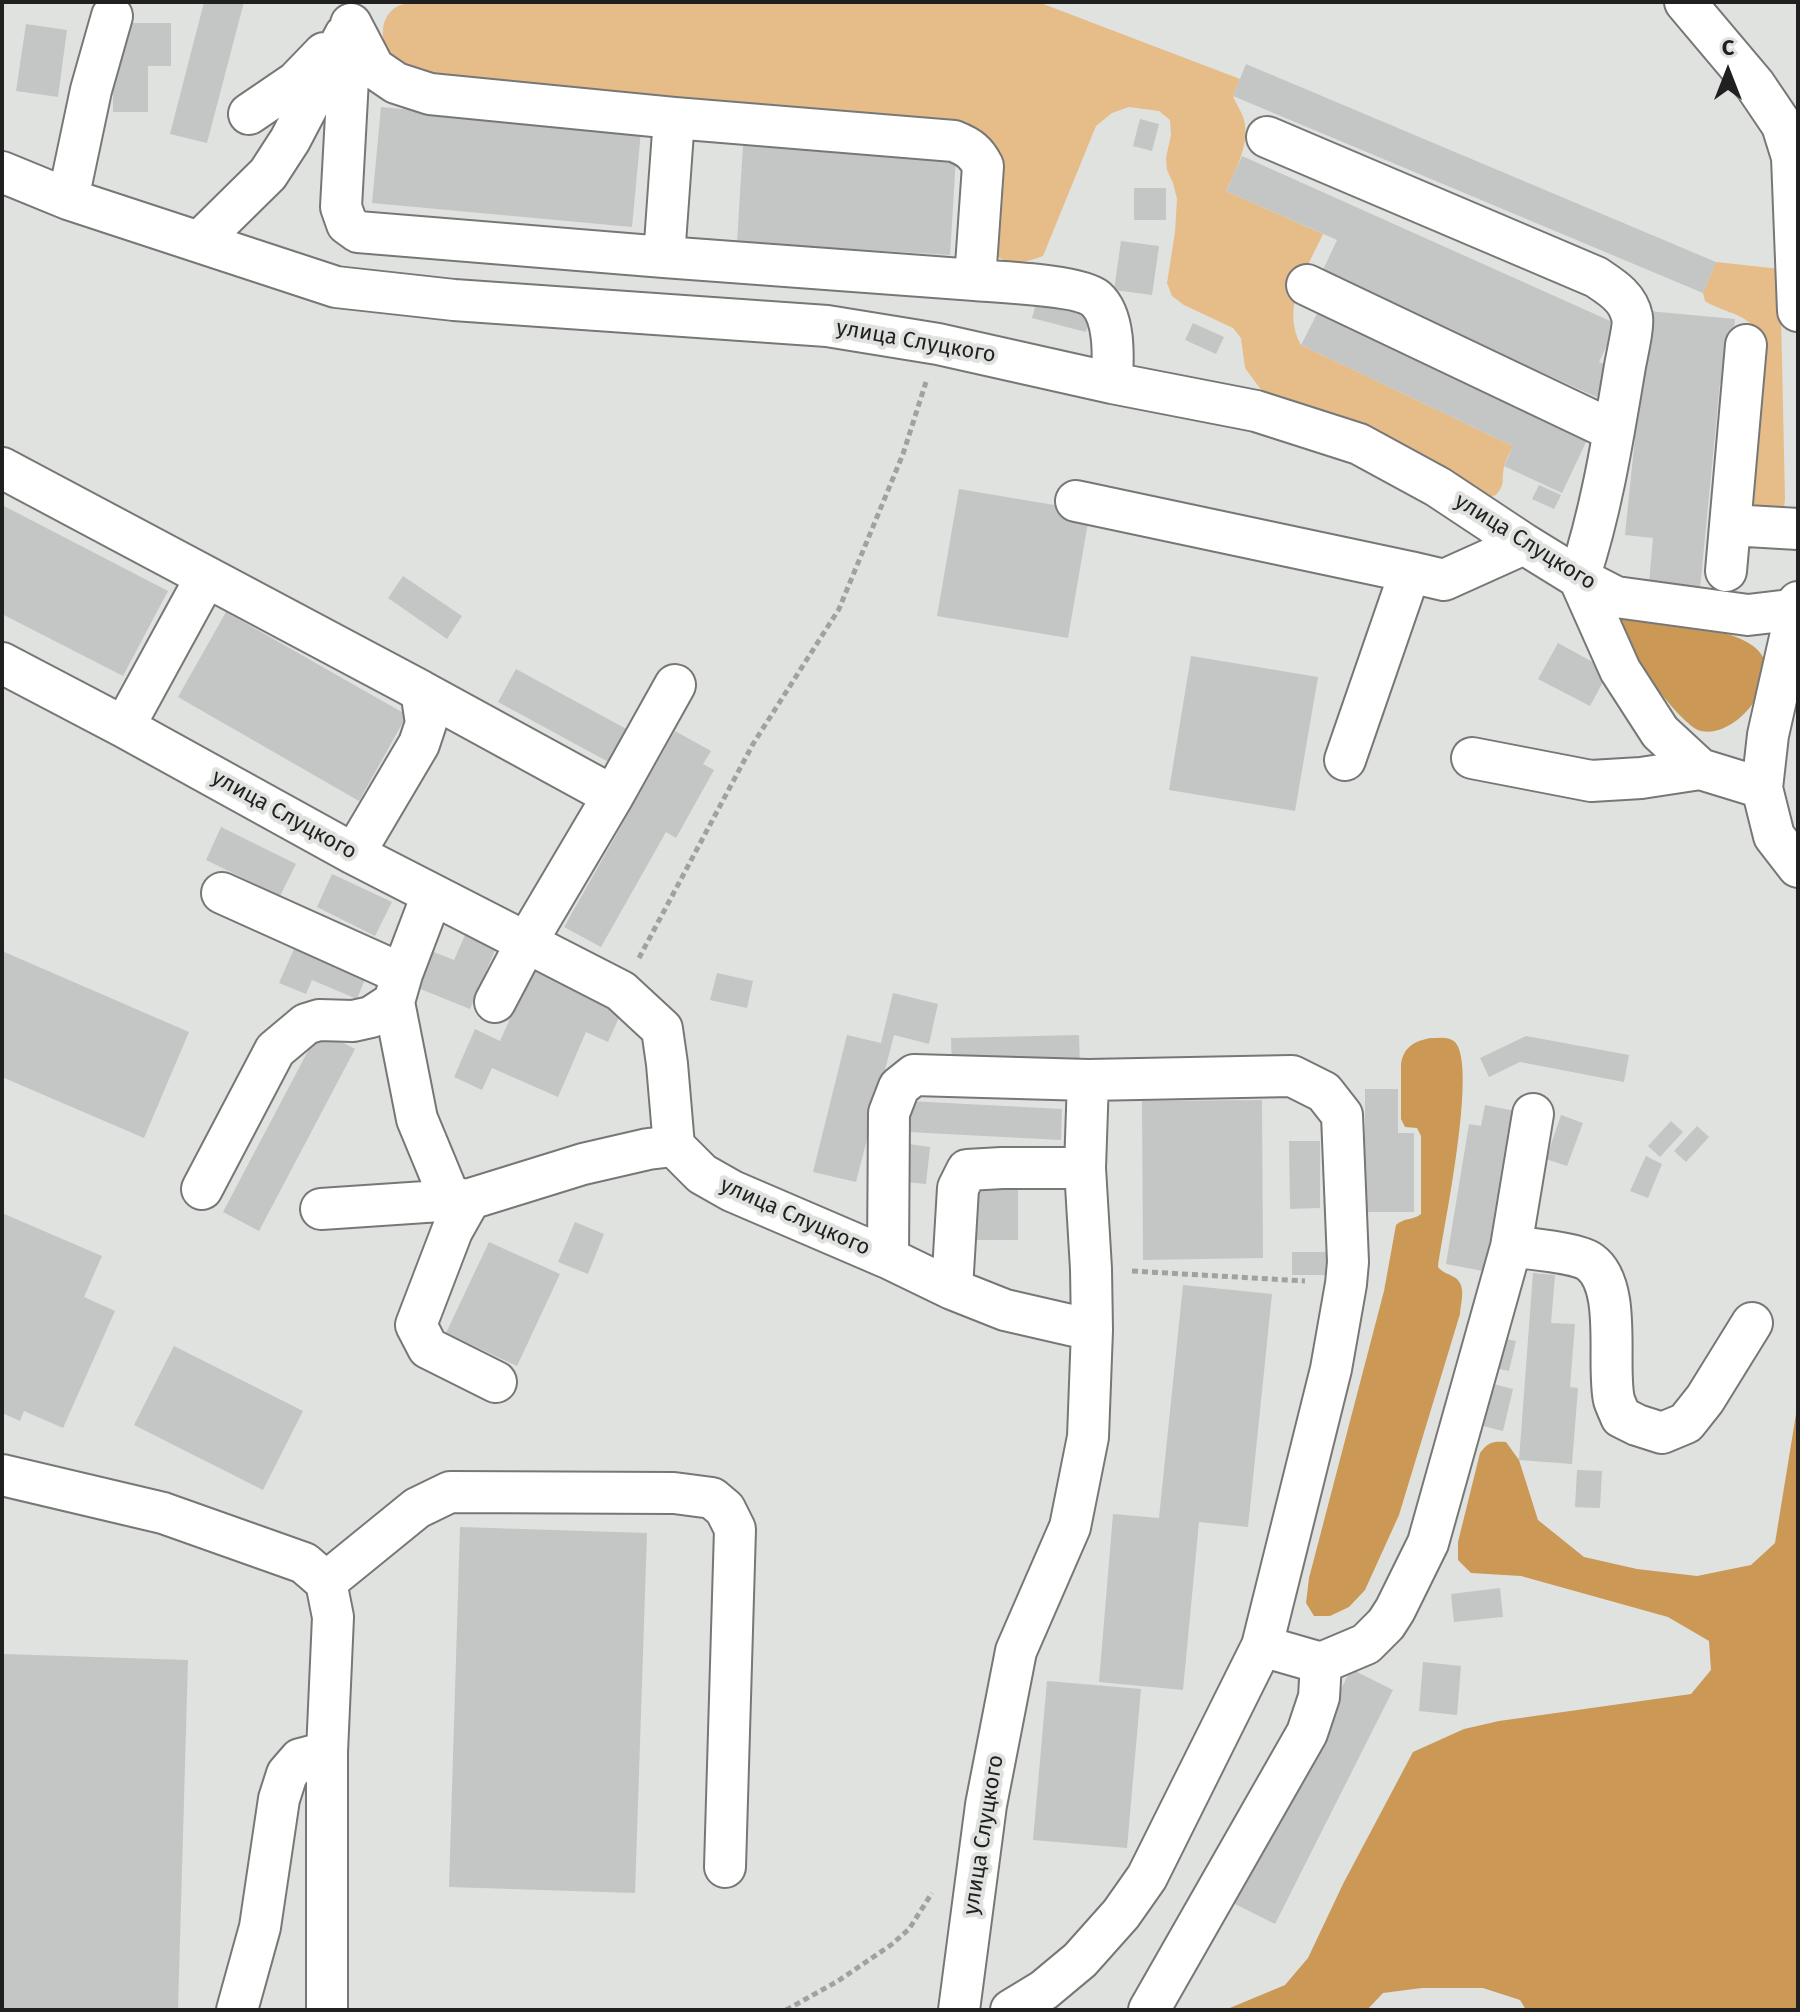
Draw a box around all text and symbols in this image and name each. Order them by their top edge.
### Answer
north arrow [1688,32,1768,112]
text: С [1722,34,1734,61]
street label: улица Слуцкого [834,315,998,369]
street label: улица Слуцкого [1449,488,1601,596]
street label: улица Слуцкого [207,764,361,866]
street label: улица Слуцкого [716,1172,874,1262]
street label: улица Слуцкого [958,1753,1010,1917]

